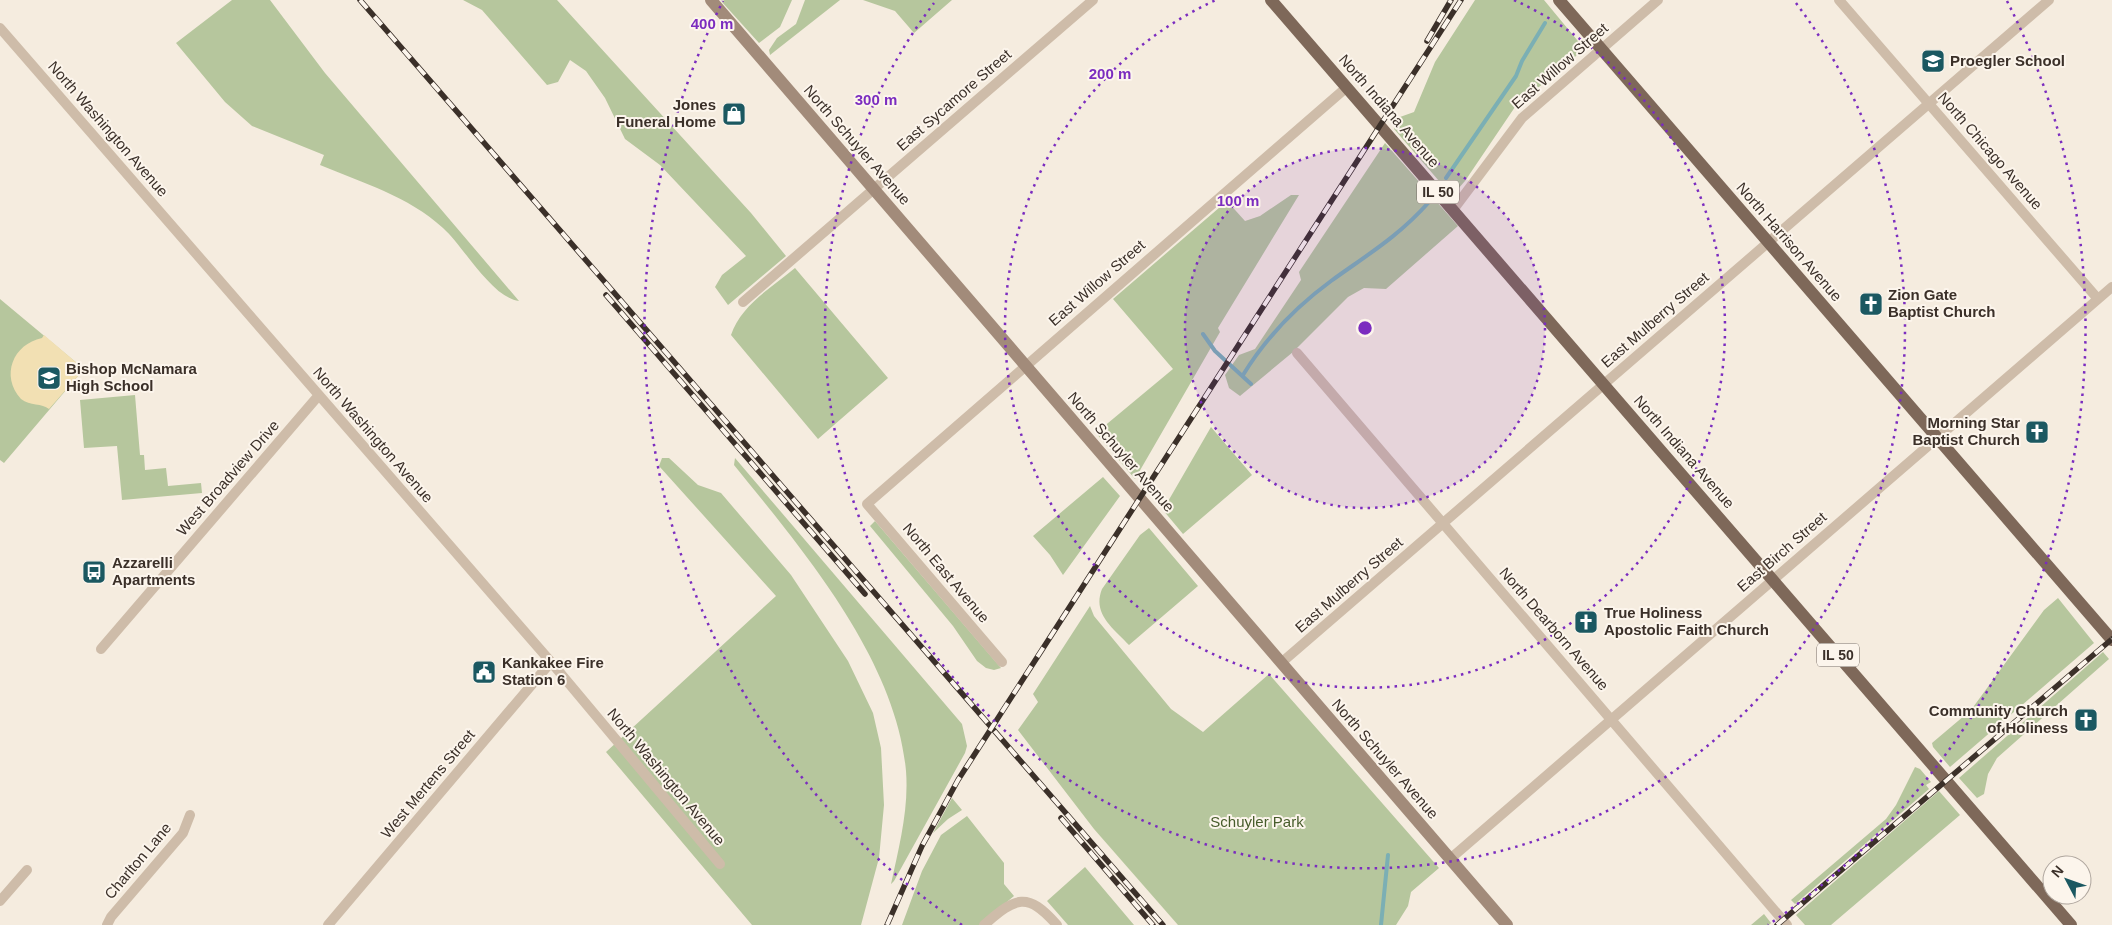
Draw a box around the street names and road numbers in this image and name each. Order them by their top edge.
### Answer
street label: East Willow Street [1508,19,1612,112]
street label: East Sycamore Street [893,45,1015,154]
street label: North Indiana Avenue [1336,51,1443,171]
street label: North Washington Avenue [45,58,172,200]
street label: North Schuyler Avenue [801,81,914,208]
street label: North Chicago Avenue [1935,89,2046,213]
street label: North Harrison Avenue [1733,179,1845,304]
road number: IL 50 [1417,180,1459,203]
street label: East Willow Street [1045,236,1149,329]
street label: East Mulberry Street [1598,268,1712,371]
street label: North Washington Avenue [310,364,437,506]
street label: North Schuyler Avenue [1065,388,1178,515]
street label: North Indiana Avenue [1631,392,1738,512]
street label: West Broadview Drive [173,417,282,539]
street label: East Birch Street [1734,508,1830,595]
street label: North East Avenue [900,519,993,626]
street label: East Mulberry Street [1292,533,1406,636]
street label: North Dearborn Avenue [1496,564,1612,694]
road number: IL 50 [1817,644,1859,666]
street label: North Schuyler Avenue [1329,695,1442,822]
street label: North Washington Avenue [604,705,729,849]
street label: West Mertens Street [377,725,479,841]
street label: Charlton Lane [101,819,174,902]

